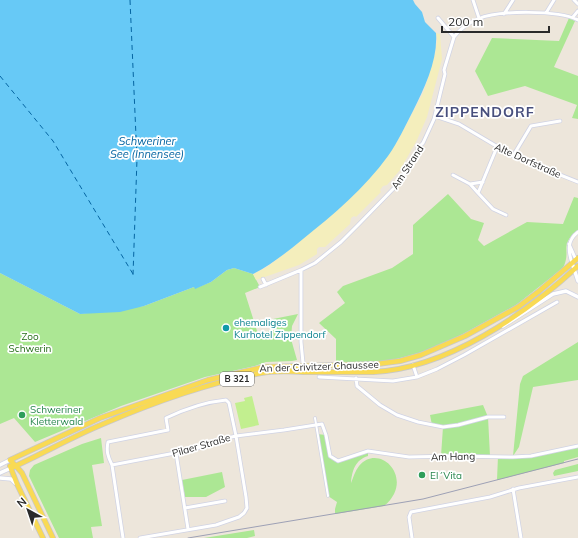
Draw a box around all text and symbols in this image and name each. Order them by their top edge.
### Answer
scale bar [442,8,549,34]
text: 200 m [448,14,483,29]
district label: ZIPPENDORF [435,103,535,121]
water label: Schweriner See (Innensee) [110,134,184,161]
street label: Alte Dorfstraße [493,140,563,181]
street label: Am Strand [388,143,426,192]
place label: ehemaliges Kurhotel Zippendorf [234,316,326,341]
marker: ehemaliges Kurhotel Zippendorf [221,323,231,333]
park label: Zoo Schwerin [9,330,52,355]
street label: An der Crivitzer Chaussee [259,358,379,375]
road number: B 321 [220,372,254,386]
place label: Schweriner Kletterwald [30,403,83,428]
marker: Schweriner Kletterwald [17,410,27,420]
street label: Pilaer Straße [170,431,232,460]
street label: Am Hang [431,450,475,463]
place label: El´Vita [430,469,462,482]
marker: El´Vita [417,470,427,480]
north arrow [8,490,48,530]
text: N [14,494,29,510]

